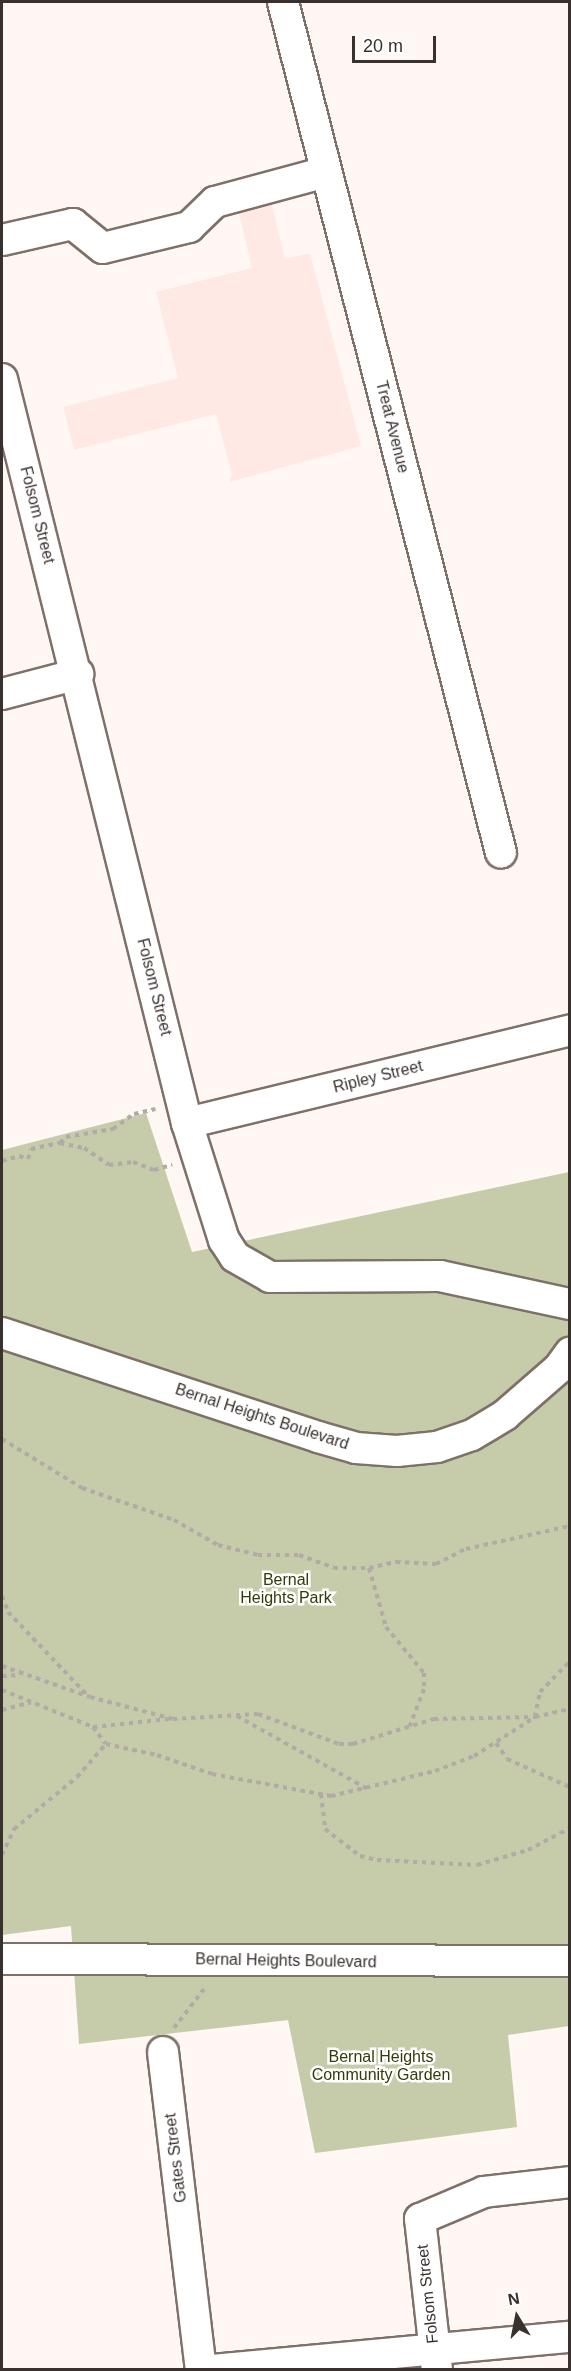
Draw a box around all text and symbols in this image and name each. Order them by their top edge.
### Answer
scale bar [355,24,439,62]
text: 20 m [363,36,403,56]
street label: Treat Avenue [371,379,413,475]
street label: Folsom Street [16,464,58,566]
street label: Folsom Street [133,936,175,1038]
street label: Ripley Street [331,1057,425,1097]
street label: Bernal Heights Boulevard [173,1380,351,1454]
park label: Bernal Heights Park [240,1570,332,1608]
street label: Bernal Heights Boulevard [195,1950,377,1972]
park label: Bernal Heights Community Garden [312,2047,450,2085]
street label: Gates Street [161,2112,191,2204]
street label: Folsom Street [413,2243,443,2345]
north arrow [487,2287,547,2347]
text: N [507,2289,521,2308]

